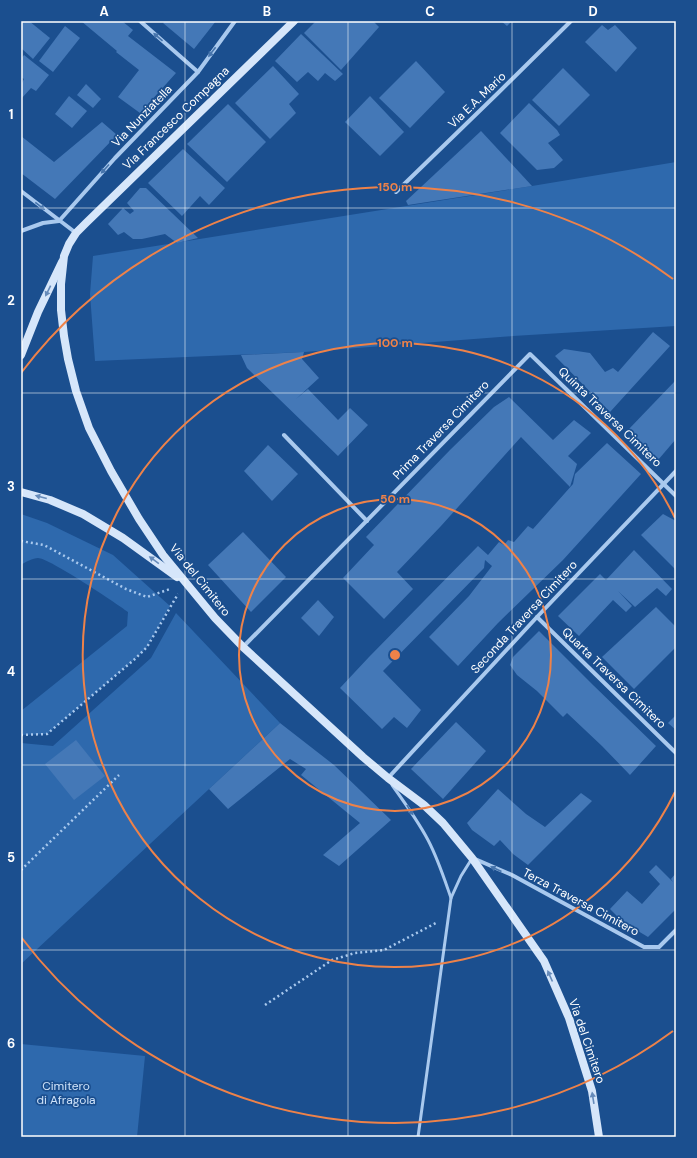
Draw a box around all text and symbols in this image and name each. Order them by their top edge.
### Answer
text: A [99,3,109,20]
text: B [263,3,271,20]
text: C [425,3,435,20]
text: D [588,3,598,20]
one-way arrow [153,33,163,42]
one-way arrow [208,47,216,58]
street label: Via Francesco Compagna [119,63,233,173]
street label: Via E.A. Mario [445,68,509,132]
street label: Via Nunziatella [108,81,176,151]
text: 1 [9,106,13,123]
one-way arrow [101,164,110,174]
text: 150 m [378,179,412,195]
one-way arrow [35,201,46,210]
one-way arrow [45,285,51,297]
text: 2 [7,292,15,309]
text: 100 m [377,335,413,351]
street label: Quinta Traversa Cimitero [555,363,665,471]
street label: Prima Traversa Cimitero [389,377,493,483]
text: 3 [7,478,15,495]
text: 50 m [380,491,410,507]
one-way arrow [35,494,47,500]
street label: Via del Cimitero [166,541,234,619]
one-way arrow [148,556,159,564]
street label: Seconda Traversa Cimitero [467,557,581,677]
street label: Quarta Traversa Cimitero [558,624,670,732]
centre of rings [388,648,402,662]
text: 4 [7,663,15,680]
one-way arrow [406,804,413,816]
text: 5 [7,849,15,866]
street label: Terza Traversa Cimitero [520,864,642,940]
one-way arrow [490,865,502,871]
one-way arrow [547,970,553,982]
street label: Via del Cimitero [565,997,609,1085]
text: 6 [7,1035,15,1052]
park label: Cimitero di Afragola [36,1078,96,1108]
one-way arrow [590,1092,596,1105]

